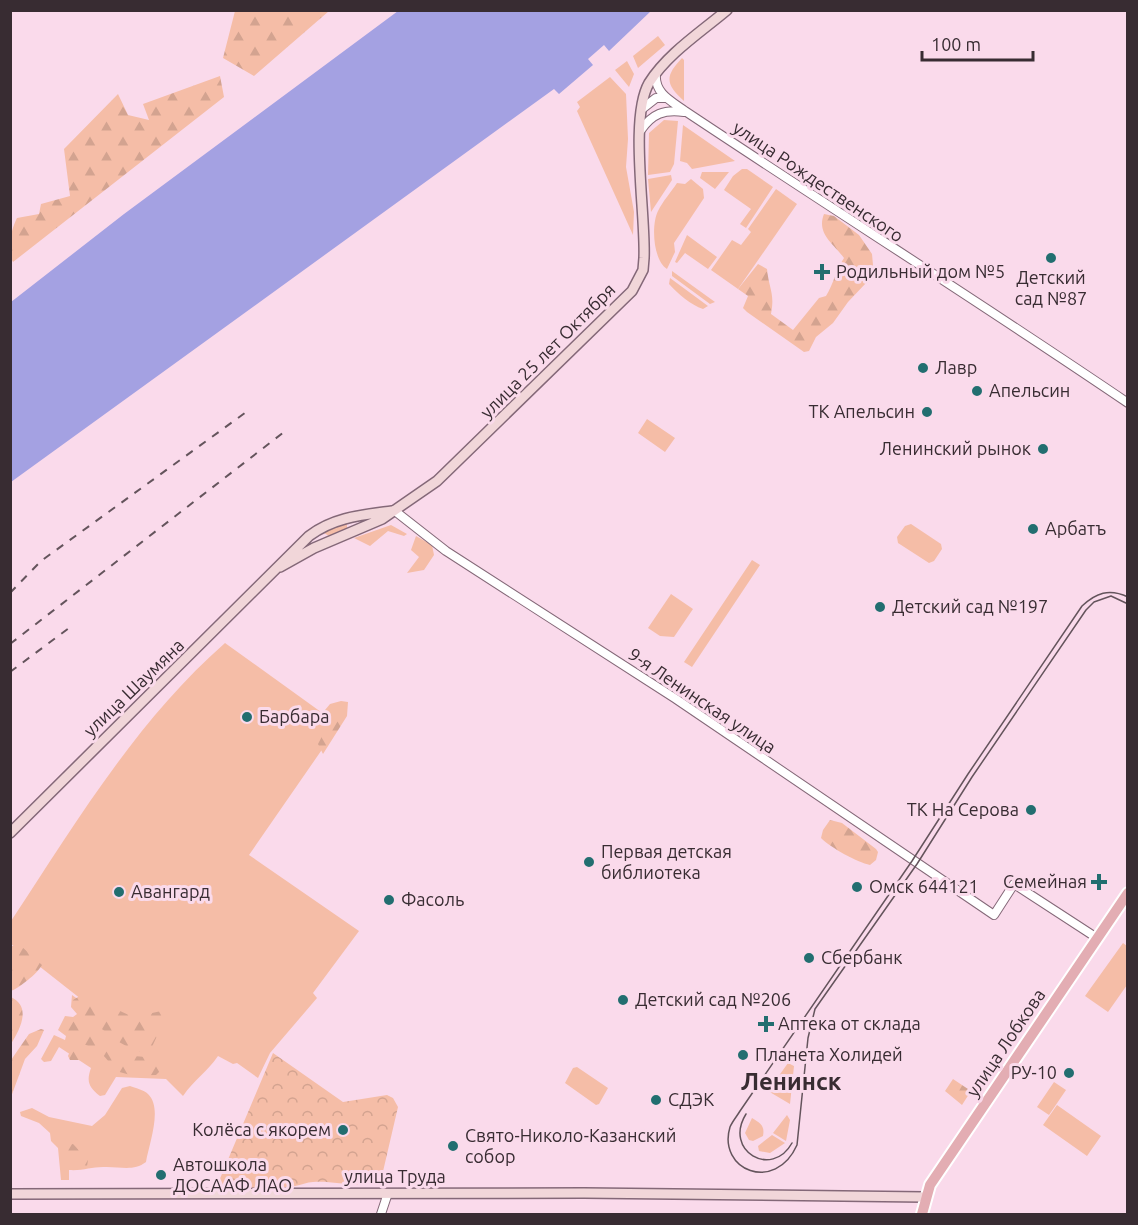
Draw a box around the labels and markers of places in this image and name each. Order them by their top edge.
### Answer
marker: Детский сад №87 [1044,251,1058,265]
place label: Родильный дом №5 [836,261,1005,281]
marker: Родильный дом №5 [813,263,831,281]
place label: Детский сад №87 [1015,267,1087,308]
place label: Лавр [935,357,977,377]
marker: Лавр [916,361,930,375]
place label: Апельсин [989,380,1070,400]
marker: Апельсин [970,384,984,398]
place label: ТК Апельсин [809,401,915,421]
marker: ТК Апельсин [920,405,934,419]
place label: Ленинский рынок [880,438,1031,458]
marker: Ленинский рынок [1036,442,1050,456]
place label: Арбатъ [1045,518,1106,538]
marker: Арбатъ [1026,522,1040,536]
place label: Детский сад №197 [892,596,1048,616]
marker: Детский сад №197 [873,600,887,614]
place label: Барбара [259,706,329,726]
marker: Барбара [240,710,254,724]
place label: ТК На Серова [907,799,1019,819]
marker: ТК На Серова [1024,803,1038,817]
place label: Первая детская библиотека [601,841,732,882]
marker: Первая детская библиотека [582,855,596,869]
place label: Семейная [1003,871,1087,891]
marker: Семейная [1092,875,1106,889]
place label: Омск 644121 [869,876,979,896]
marker: Омск 644121 [850,880,864,894]
place label: Авангард [131,881,210,901]
marker: Авангард [112,885,126,899]
place label: Фасоль [401,889,464,909]
marker: Фасоль [382,893,396,907]
place label: Сбербанк [821,947,903,967]
marker: Сбербанк [802,951,816,965]
place label: Детский сад №206 [635,989,791,1009]
marker: Детский сад №206 [616,993,630,1007]
place label: Аптека от склада [778,1013,921,1033]
marker: Аптека от склада [759,1017,773,1031]
place label: Планета Холидей [755,1044,903,1064]
marker: Планета Холидей [736,1048,750,1062]
place label: РУ-10 [1011,1062,1057,1082]
marker: РУ-10 [1062,1066,1076,1080]
place label: СДЭК [668,1089,714,1109]
marker: СДЭК [649,1093,663,1107]
place label: Колёса с якорем [192,1119,331,1139]
marker: Колёса с якорем [336,1123,350,1137]
place label: Свято-Николо-Казанский собор [465,1125,676,1166]
marker: Свято-Николо-Казанский собор [446,1139,460,1153]
place label: Автошкола ДОСААФ ЛАО [173,1154,292,1195]
marker: Автошкола ДОСААФ ЛАО [154,1168,168,1182]

